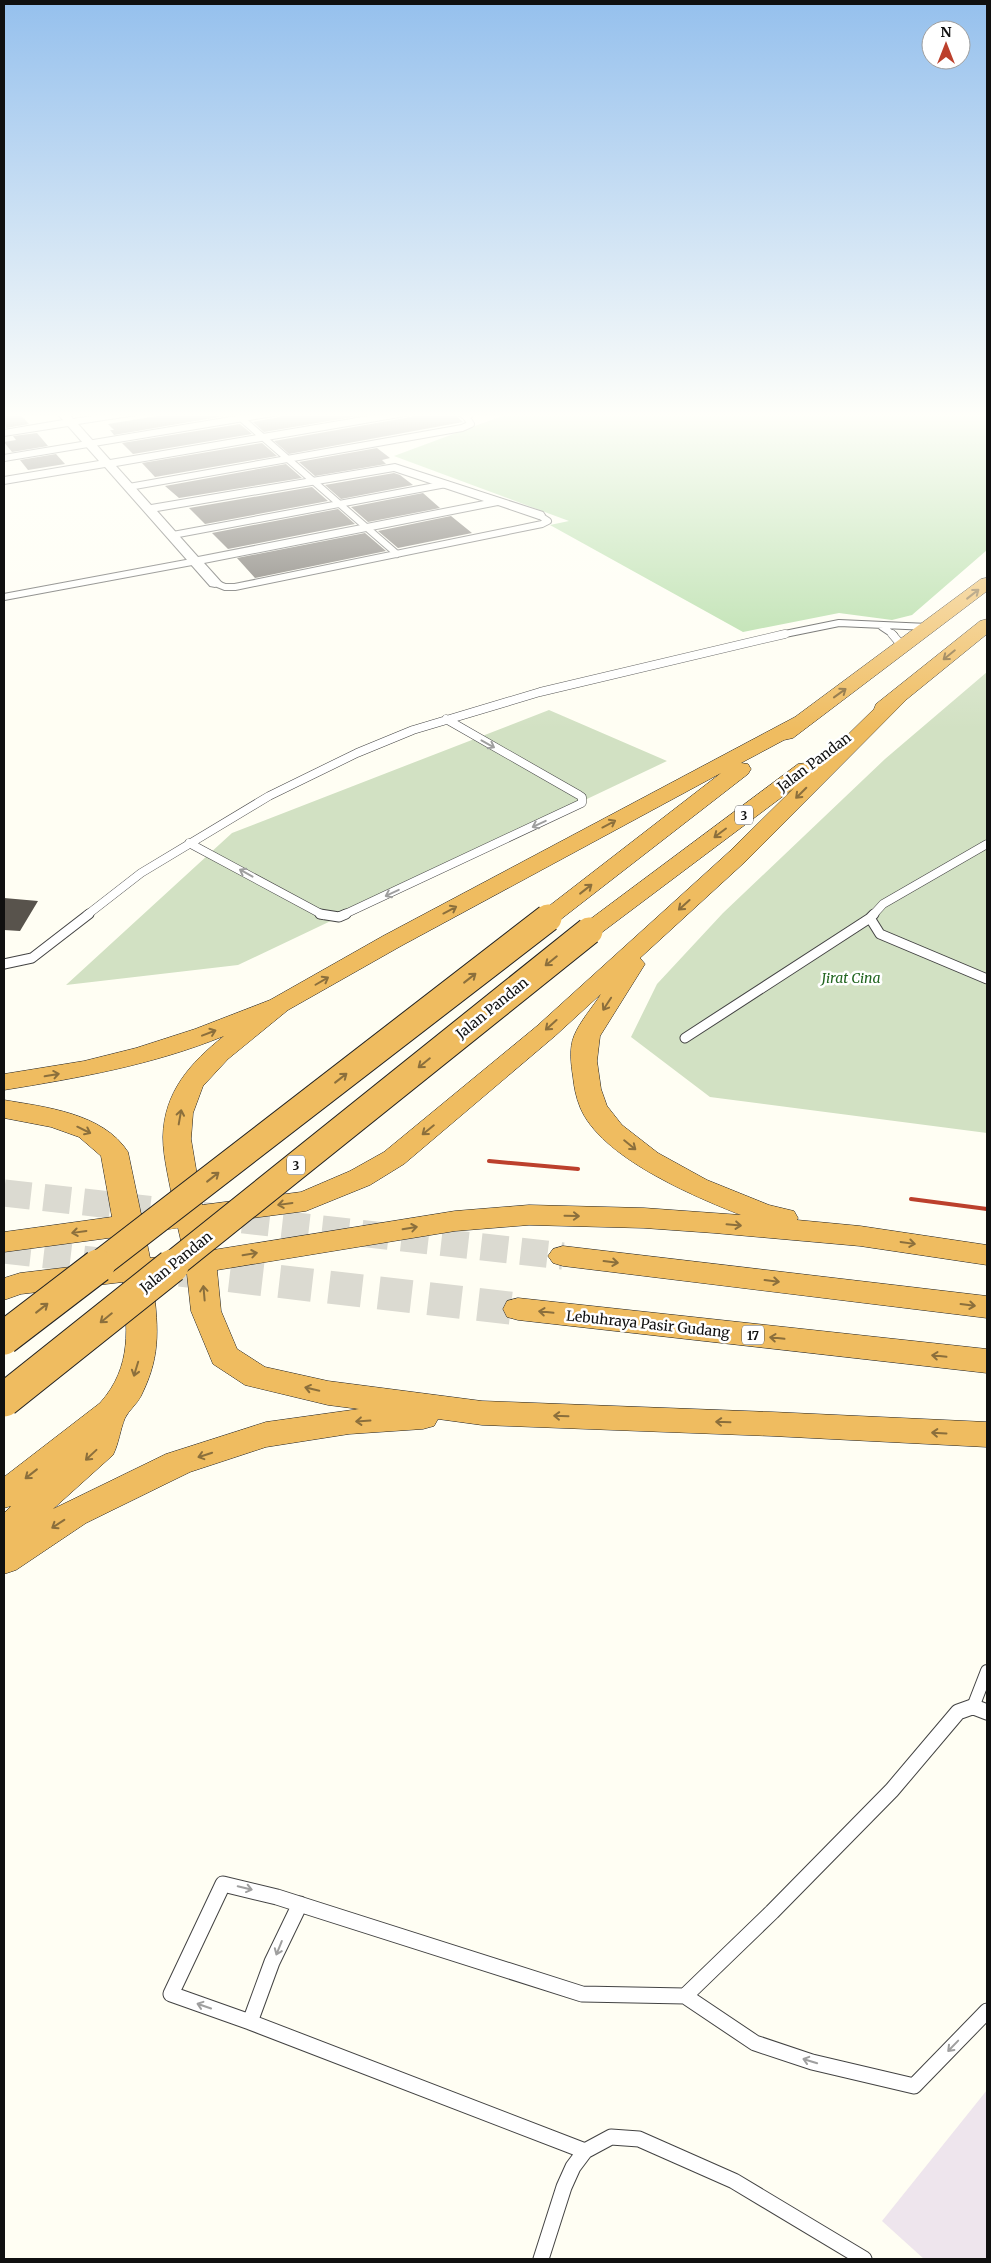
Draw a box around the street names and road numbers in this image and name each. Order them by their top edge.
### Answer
street label: Jalan Pandan [773,728,854,796]
road number: 3 [735,806,753,824]
street label: Jalan Pandan [451,973,532,1043]
road number: 3 [287,1156,305,1174]
street label: Jalan Pandan [135,1227,216,1297]
street label: Lebuhraya Pasir Gudang [565,1306,731,1342]
road number: 17 [742,1326,764,1344]

